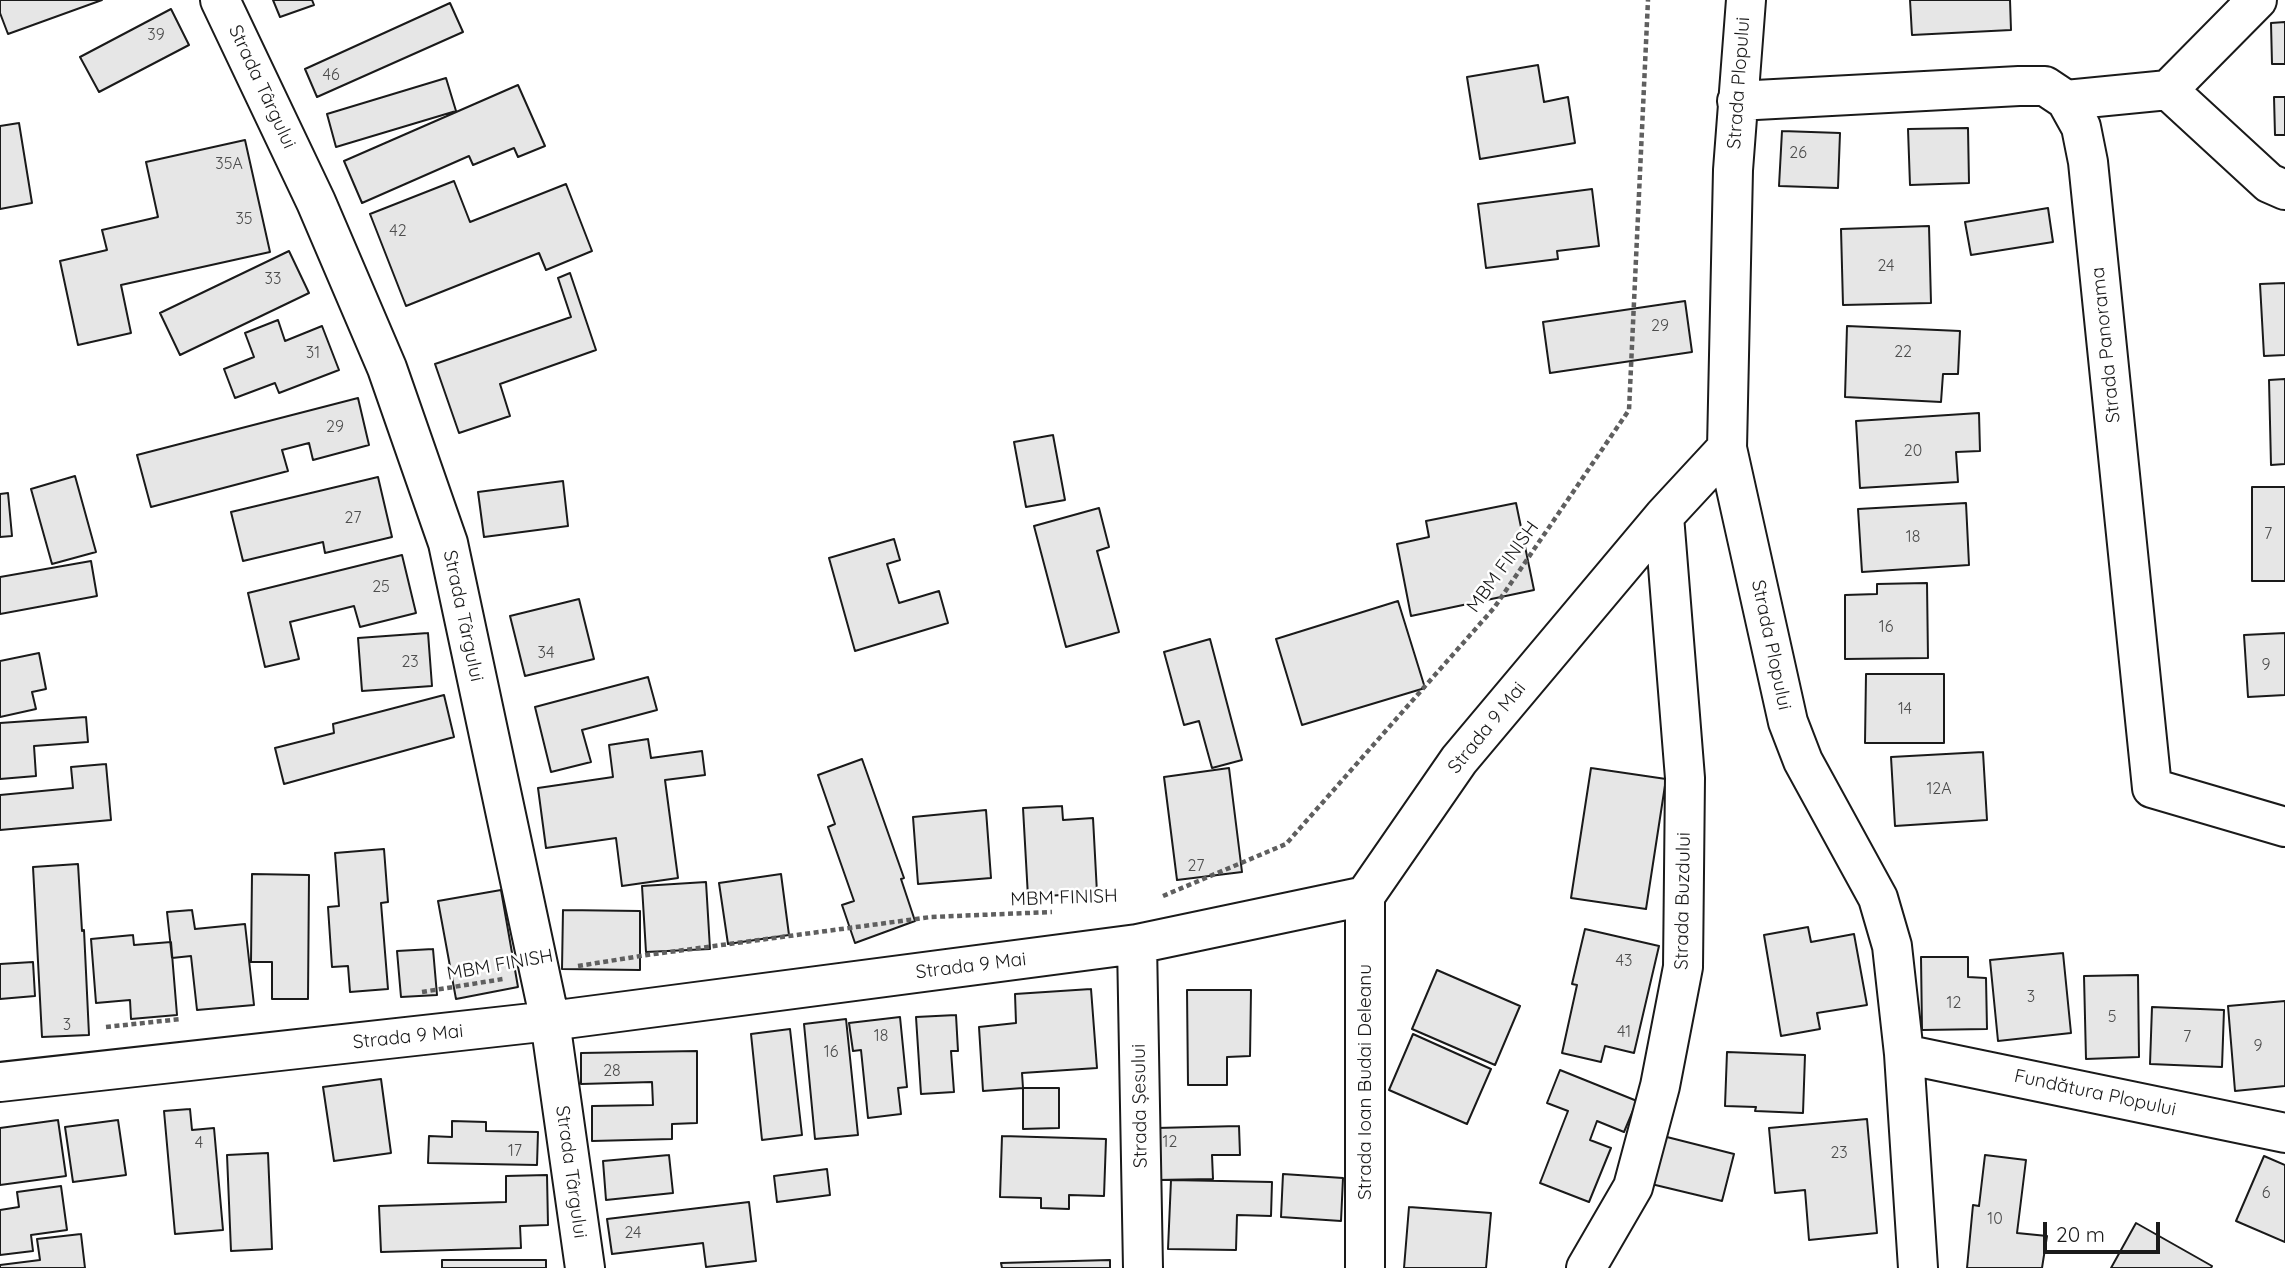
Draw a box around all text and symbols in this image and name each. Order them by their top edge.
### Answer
street label: Strada Plopului [1723,16,1755,150]
street label: Strada Târgului [223,22,301,152]
house number: 39 [147,25,165,45]
house number: 46 [322,65,340,85]
house number: 26 [1789,143,1807,163]
house number: 35A [215,154,243,174]
house number: 35 [235,209,253,229]
house number: 42 [389,221,407,241]
house number: 24 [1877,256,1895,276]
street label: Strada Panorama [2086,266,2126,424]
house number: 33 [265,269,281,289]
house number: 29 [1651,316,1669,336]
house number: 22 [1894,342,1912,362]
house number: 31 [306,343,320,363]
house number: 29 [326,417,344,437]
house number: 20 [1904,441,1922,461]
house number: 27 [345,508,361,528]
street label: MBM FINISH [1462,517,1544,617]
house number: 7 [2264,524,2272,544]
house number: 18 [1906,527,1920,547]
street label: Strada Târgului [438,548,488,684]
house number: 25 [372,577,390,597]
street label: Strada Plopului [1746,578,1796,712]
house number: 16 [1879,617,1893,637]
house number: 34 [538,643,554,663]
house number: 23 [401,652,419,672]
house number: 9 [2262,655,2270,675]
street label: Strada 9 Mai [1443,678,1531,778]
house number: 14 [1898,699,1912,719]
house number: 12A [1926,779,1952,799]
street label: Strada Buzdului [1670,832,1696,970]
house number: 27 [1188,856,1204,876]
street label: MBM FINISH [1010,885,1118,911]
street label: MBM FINISH [445,944,555,986]
street label: Strada 9 Mai [915,948,1027,984]
house number: 43 [1616,951,1632,971]
street label: Strada Ioan Budai Deleanu [1354,964,1376,1200]
house number: 3 [2027,987,2035,1007]
house number: 12 [1947,993,1961,1013]
house number: 5 [2108,1007,2116,1027]
house number: 3 [63,1015,71,1035]
street label: Strada 9 Mai [352,1020,464,1054]
house number: 41 [1617,1022,1631,1042]
house number: 18 [874,1026,888,1046]
house number: 7 [2183,1027,2191,1047]
house number: 9 [2254,1036,2262,1056]
house number: 16 [824,1042,838,1062]
street label: Strada Șesului [1128,1044,1152,1168]
house number: 28 [603,1061,621,1081]
street label: Fundătura Plopului [2012,1065,2178,1121]
street label: Strada Târgului [550,1104,592,1240]
house number: 12 [1163,1132,1177,1152]
house number: 4 [195,1133,203,1153]
house number: 17 [508,1141,522,1161]
house number: 23 [1830,1143,1848,1163]
house number: 6 [2262,1183,2270,1203]
scale bar [2047,1208,2164,1252]
house number: 10 [1987,1209,2003,1229]
text: 20 m [2056,1221,2105,1247]
house number: 24 [624,1223,642,1243]

